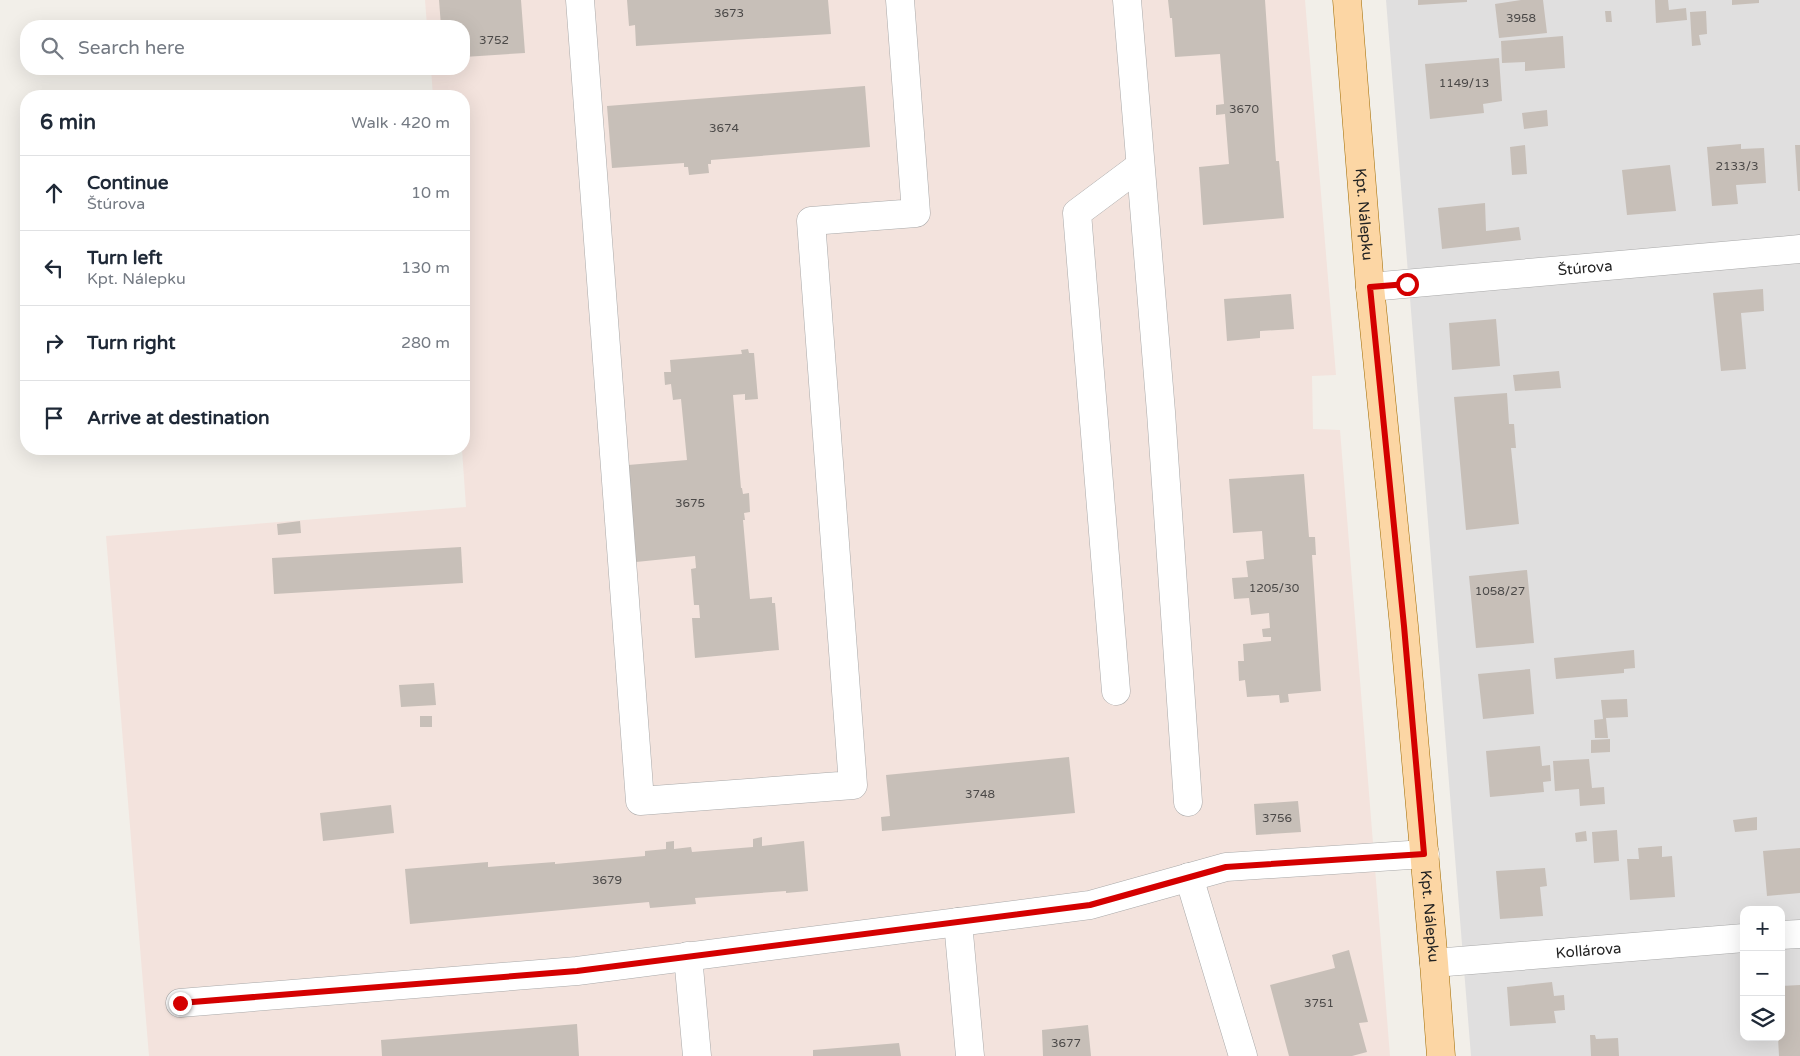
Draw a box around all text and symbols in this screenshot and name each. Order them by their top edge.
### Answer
house number: 3673 [714,6,744,20]
house number: 3958 [1506,11,1536,25]
search box [20,20,470,75]
house number: 3752 [479,33,509,47]
icon: search [38,34,66,62]
text: Search here [78,37,185,59]
house number: 1149/13 [1439,76,1489,90]
house number: 3670 [1229,102,1260,116]
text: 6 min [40,110,96,135]
text: Walk · 420 m [351,113,450,133]
house number: 3674 [709,121,740,135]
house number: 2133/3 [1716,159,1759,173]
street label: Kpt. Nálepku [1352,167,1377,261]
text: Continue [87,172,169,194]
icon: ahead [40,179,68,207]
text: 10 m [411,183,450,203]
text: Štúrova [87,194,145,214]
text: Turn left [87,247,163,269]
icon: left [40,254,68,282]
street label: Štúrova [1557,257,1613,279]
text: 130 m [401,258,450,278]
text: Kpt. Nálepku [87,269,186,289]
route start [1396,273,1419,296]
icon: right [40,329,68,357]
text: Turn right [87,332,175,354]
text: 280 m [401,333,450,353]
icon: arrive [40,404,68,432]
text: Arrive at destination [87,407,270,429]
house number: 3675 [675,496,705,510]
house number: 1205/30 [1249,581,1300,595]
house number: 1058/27 [1475,584,1525,598]
house number: 3748 [965,787,995,801]
house number: 3756 [1262,811,1292,825]
street label: Kpt. Nálepku [1417,869,1443,963]
house number: 3679 [592,873,622,887]
map controls [1740,906,1785,1041]
button: + [1740,906,1785,951]
street label: Kollárova [1555,939,1622,962]
button: − [1740,951,1785,996]
route end [169,992,192,1015]
house number: 3751 [1304,996,1334,1010]
button: layers [1740,996,1785,1041]
house number: 3677 [1051,1036,1081,1050]

